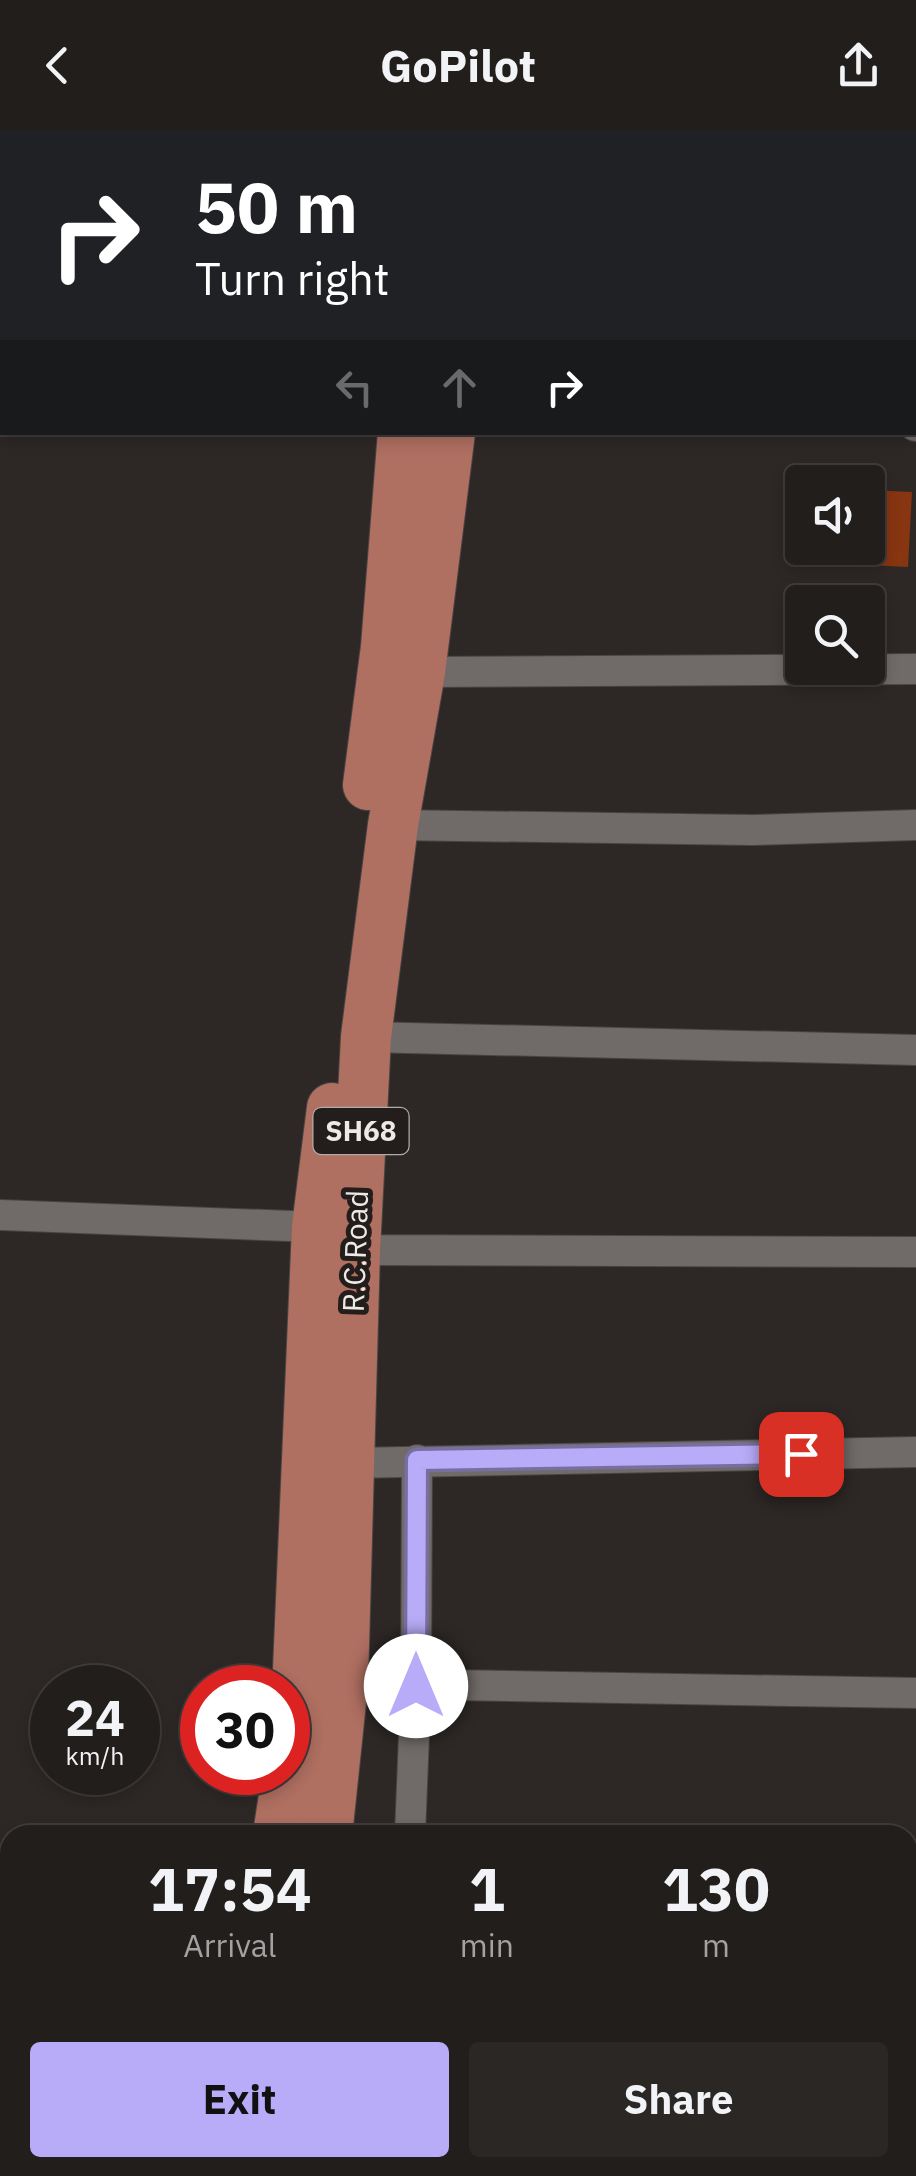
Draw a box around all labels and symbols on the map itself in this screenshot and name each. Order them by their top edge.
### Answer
road number: SH68 [314,1108,408,1154]
street label: R.C.Road [333,1189,376,1313]
pin [759,1412,844,1497]
position arrow [364,1634,468,1738]
speed limit sign: 30 [180,1665,310,1795]

